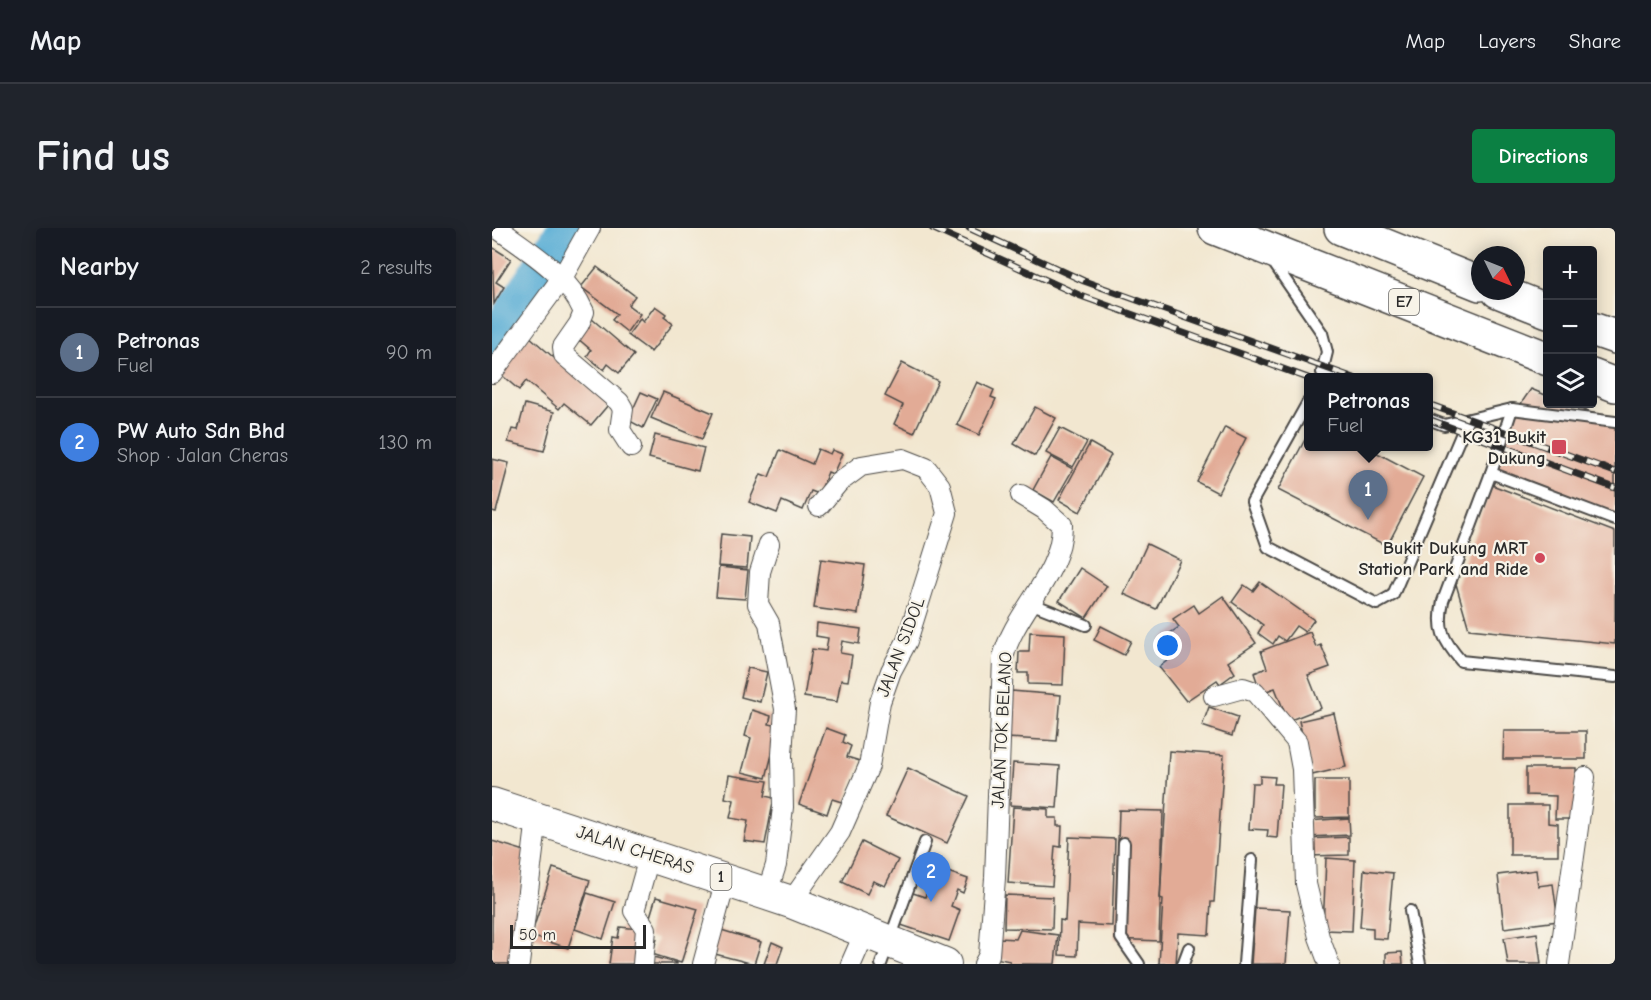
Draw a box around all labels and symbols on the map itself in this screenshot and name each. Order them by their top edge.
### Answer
north arrow [1471,246,1525,300]
road number: E7 [1389,289,1419,315]
place label: KG31 Bukit Dukung [1462,427,1547,469]
marker: KG31 Bukit Dukung [1550,438,1568,456]
pin: 1 [1348,470,1388,520]
place label: Bukit Dukung MRT Station Park and Ride [1358,538,1529,580]
marker: Bukit Dukung MRT Station Park and Ride [1533,551,1547,565]
street label: JALAN SIDOL [872,594,930,700]
your location [1153,631,1182,660]
street label: JALAN TOK BELANO [987,651,1017,809]
street label: JALAN CHERAS [574,821,696,879]
pin: 2 [912,852,950,902]
road number: 1 [710,864,732,890]
scale bar [510,922,646,950]

